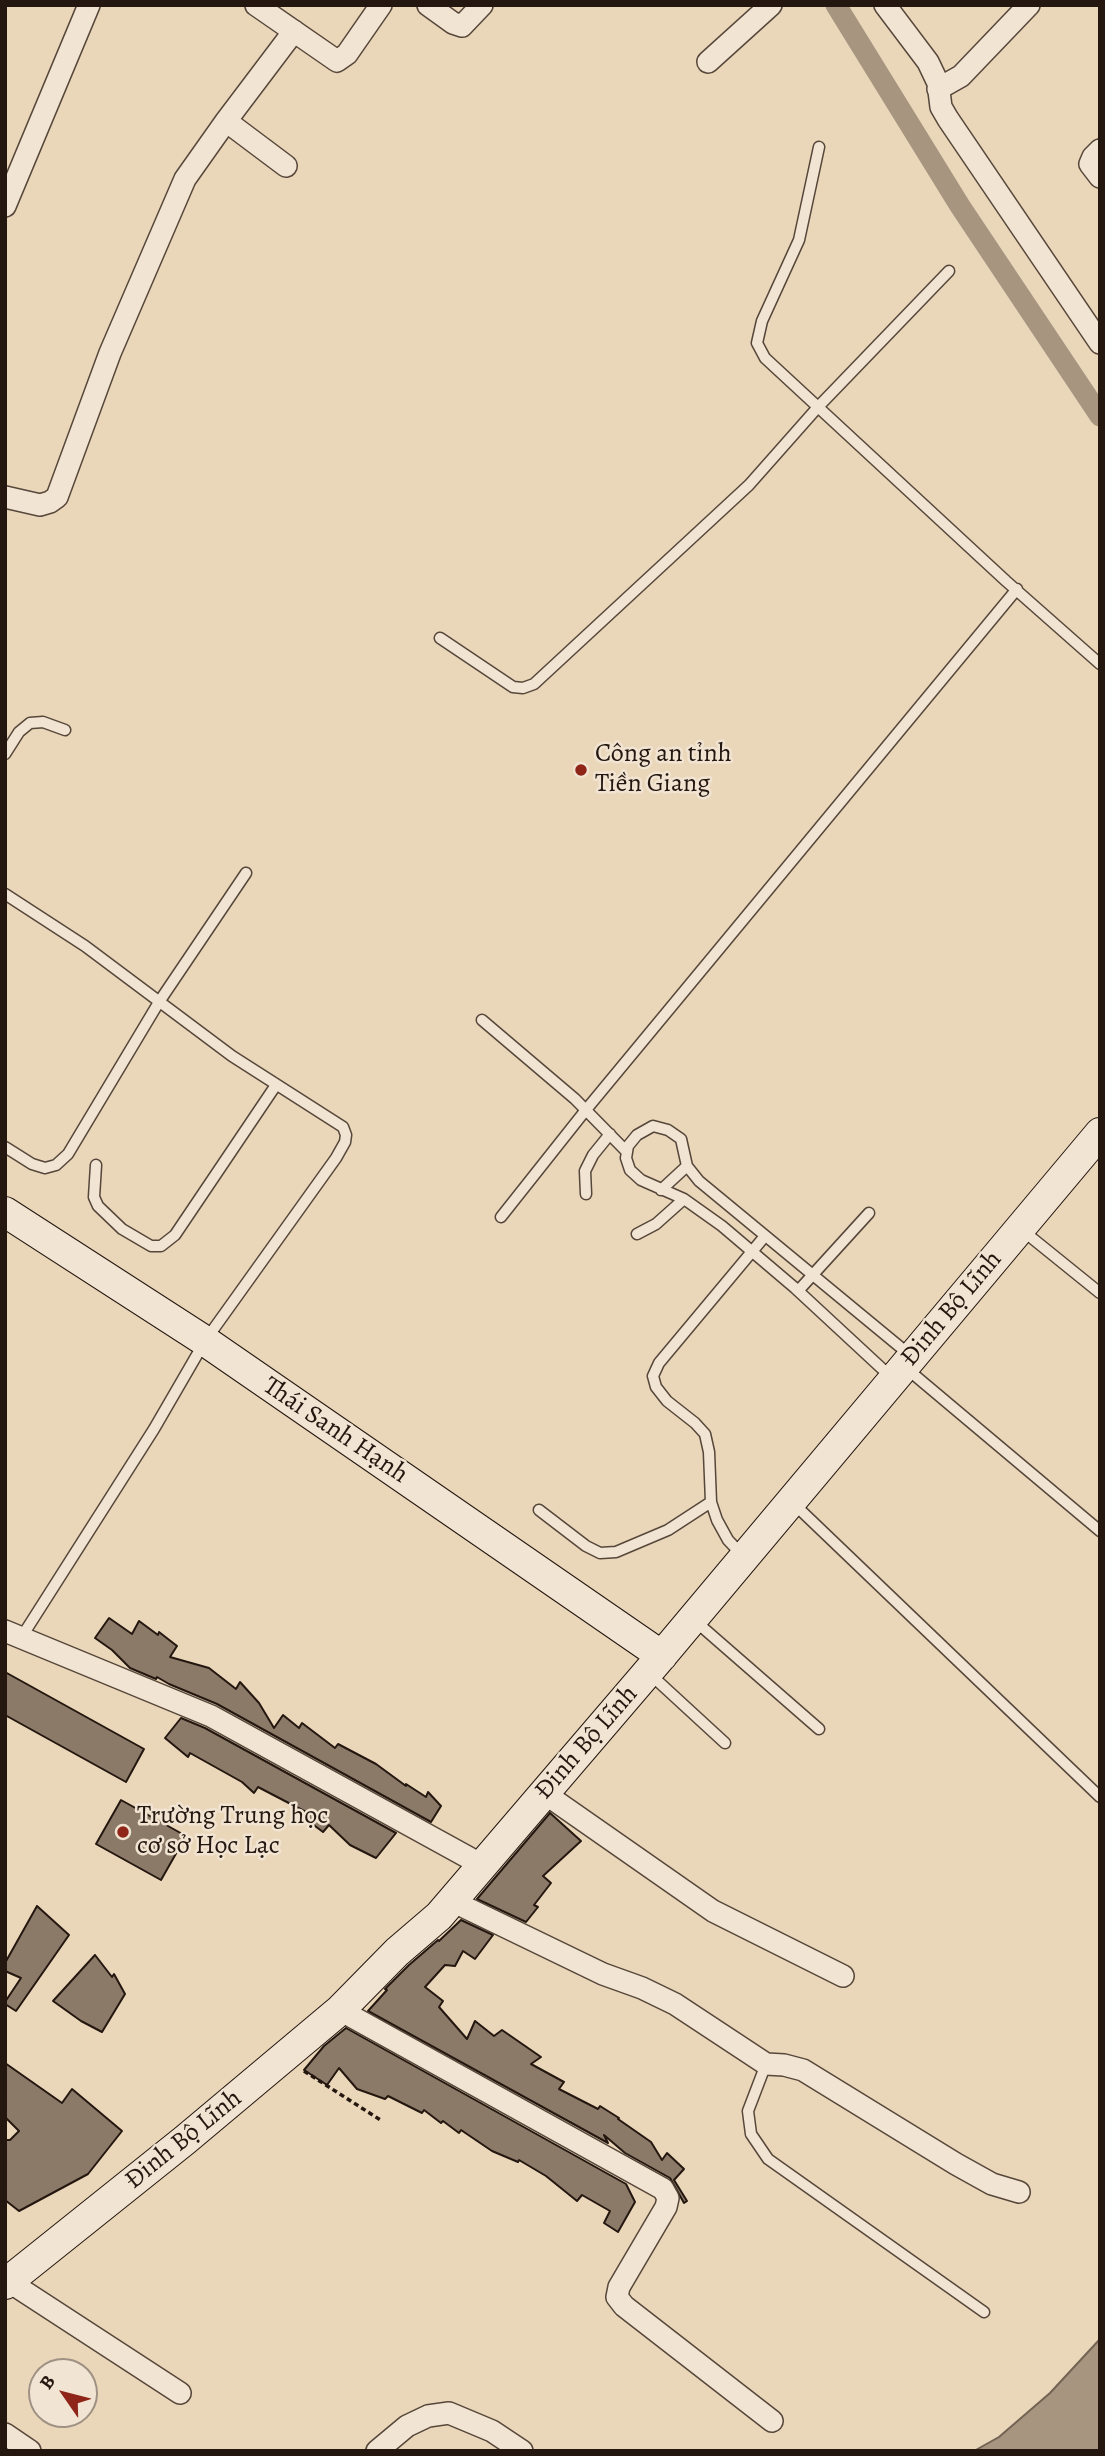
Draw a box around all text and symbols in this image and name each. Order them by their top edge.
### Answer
place label: Công an tỉnh Tiền Giang [595,739,732,800]
marker: Công an tỉnh Tiền Giang [573,762,589,778]
street label: Đinh Bộ Lĩnh [895,1245,1009,1373]
street label: Thái Sanh Hạnh [257,1371,413,1491]
street label: Đinh Bộ Lĩnh [529,1680,645,1806]
place label: Trường Trung học cơ sở Học Lạc [137,1801,328,1862]
marker: Trường Trung học cơ sở Học Lạc [115,1824,131,1840]
street label: Đinh Bộ Lĩnh [119,2083,249,2197]
north arrow [28,2358,98,2428]
text: B [33,2370,61,2394]

